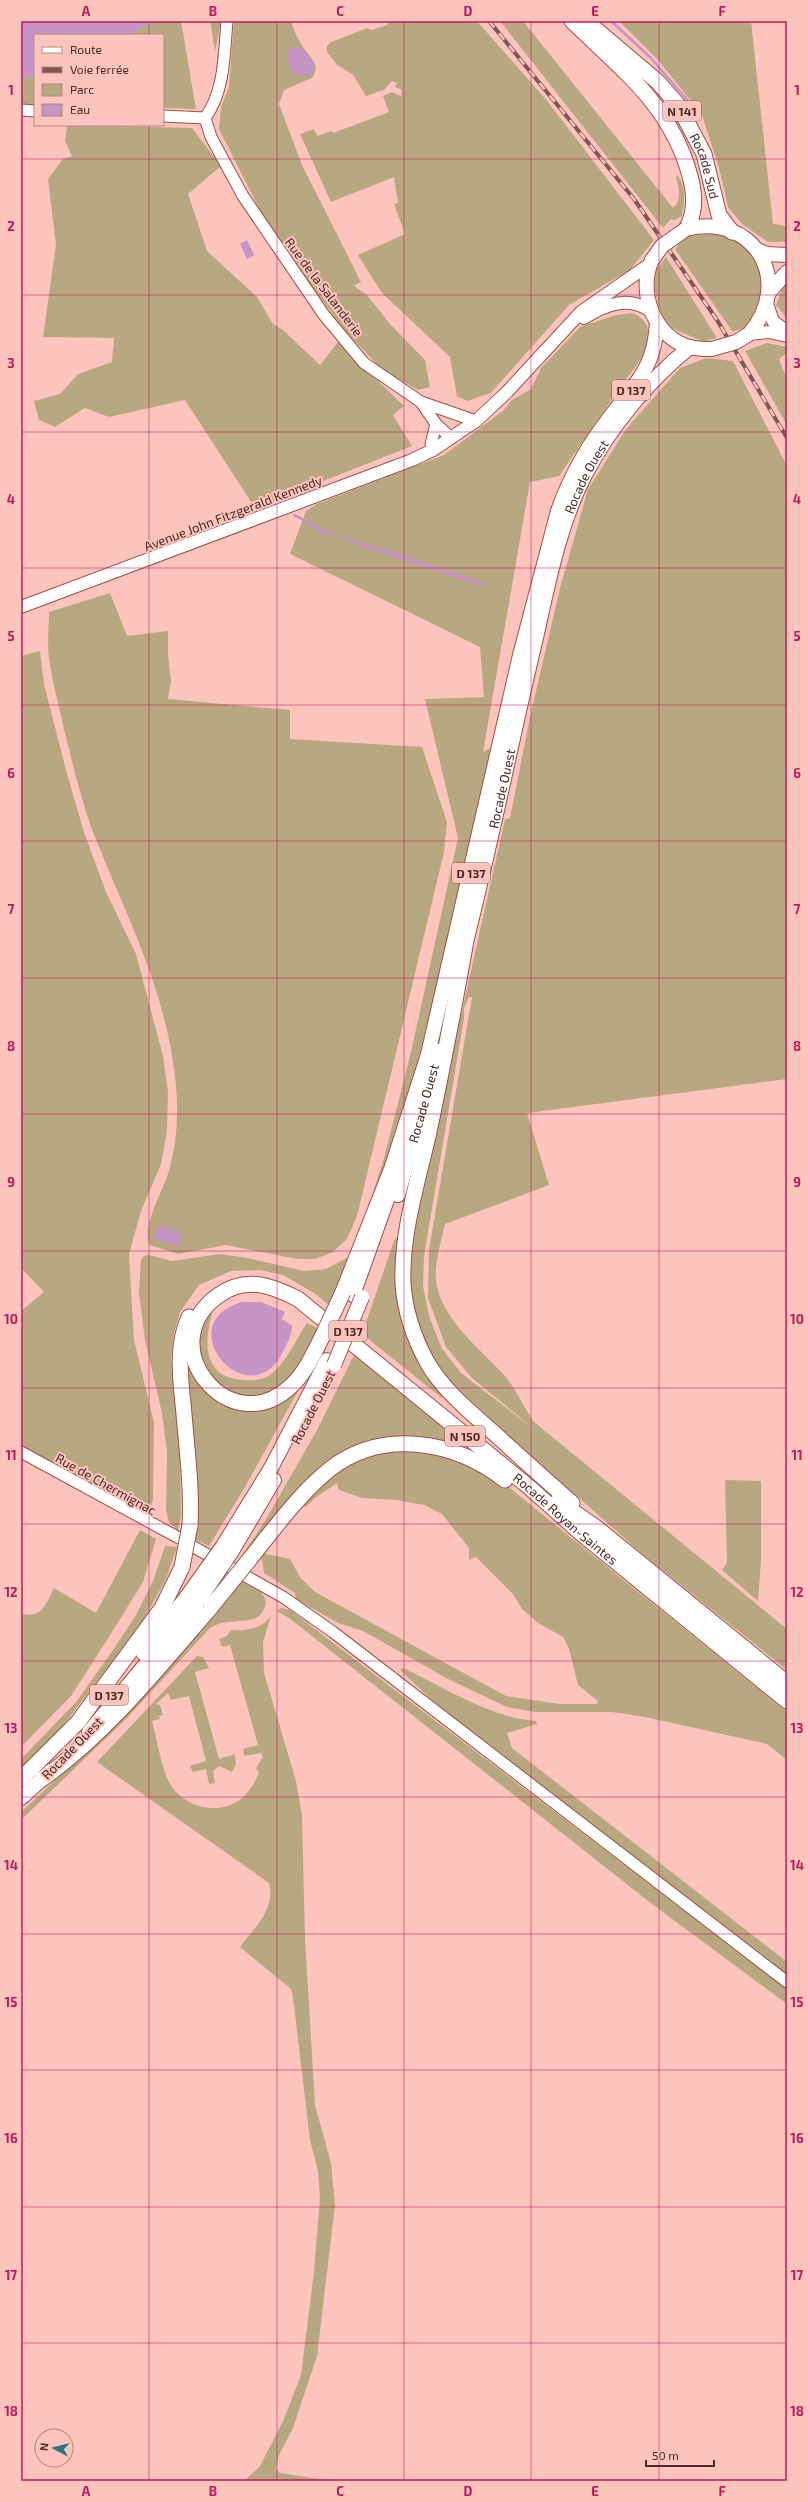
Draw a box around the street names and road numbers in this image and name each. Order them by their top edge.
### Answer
road number: N 141 [663,101,701,121]
street label: Rocade Sud [686,130,723,200]
street label: Rue de la Salanderie [282,235,366,339]
road number: D 137 [612,380,650,400]
street label: Rocade Ouest [561,437,612,516]
street label: Avenue John Fitzgerald Kennedy [142,472,324,554]
street label: Rocade Ouest [485,747,518,830]
road number: D 137 [452,863,490,883]
street label: Rocade Ouest [405,1062,442,1145]
road number: D 137 [329,1321,367,1341]
street label: Rocade Ouest [288,1367,338,1447]
road number: N 150 [445,1426,485,1446]
street label: Rue de Chermignac [53,1450,159,1518]
street label: Rocade Royan-Saintes [510,1470,621,1568]
road number: D 137 [90,1685,128,1705]
street label: Rocade Ouest [38,1713,106,1783]

